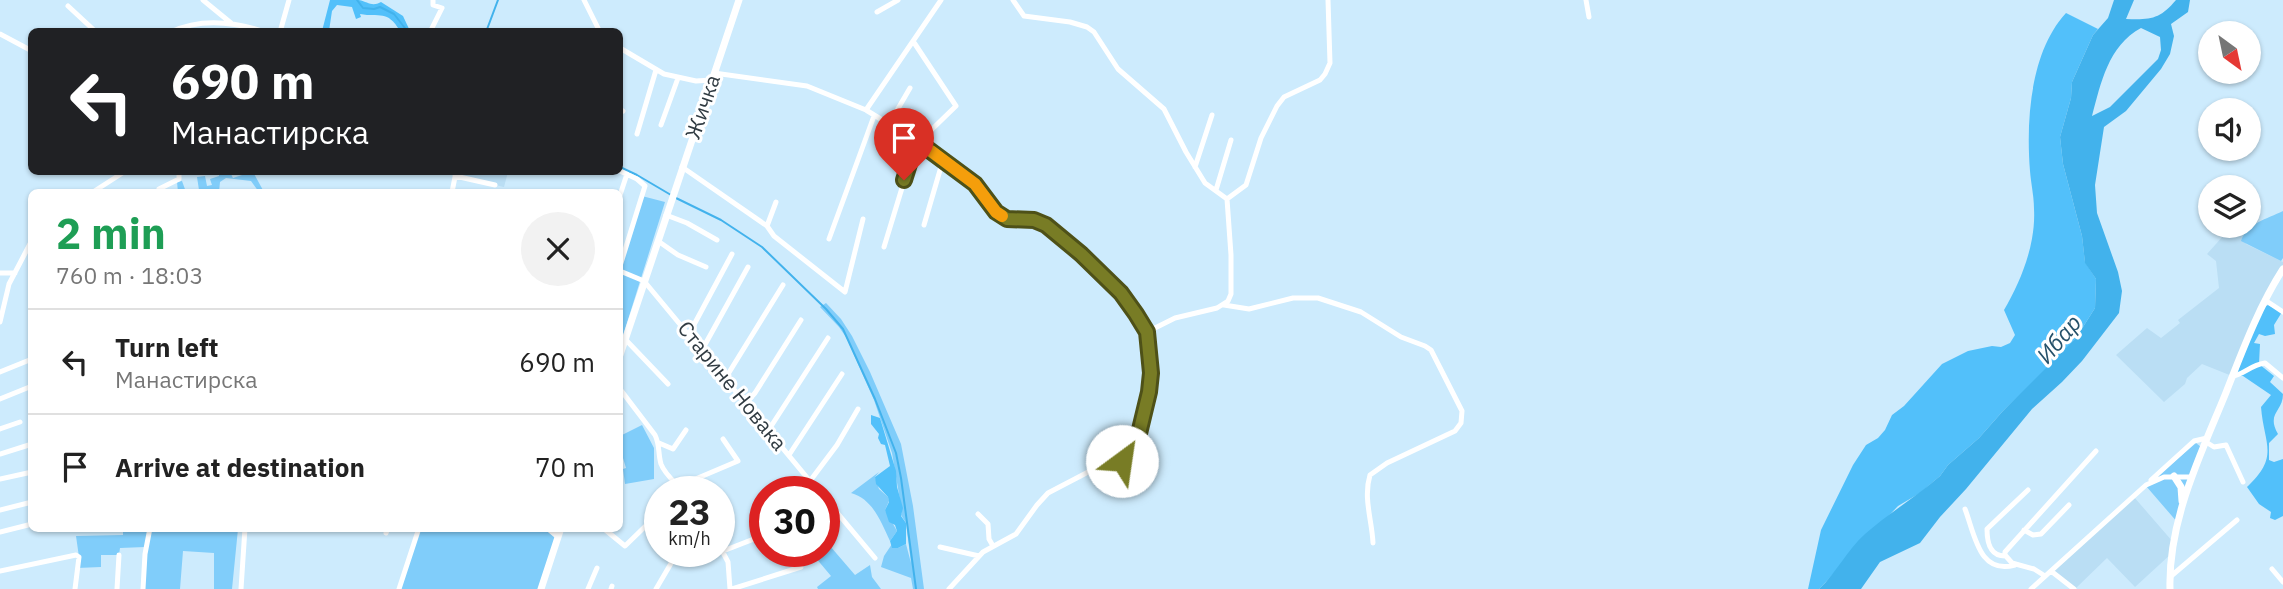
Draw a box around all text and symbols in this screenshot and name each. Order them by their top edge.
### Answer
north arrow [2198,21,2261,84]
map controls [2198,21,2261,238]
text: 690 m [171,49,315,112]
icon: left [56,56,147,147]
street label: Жичка [678,71,726,143]
button: sound [2198,98,2261,161]
pin [874,108,934,180]
text: Манастирска [171,111,369,153]
icon: arrive [885,119,923,157]
button: layers [2198,175,2261,238]
text: 2 min [56,206,166,261]
button: close [521,212,595,286]
text: 760 m · 18:03 [56,260,203,290]
water label: Ибар [2029,308,2087,369]
street label: Старине Новака [672,315,794,456]
text: Turn left [115,330,218,364]
icon: left [56,343,94,381]
text: 690 m [519,345,595,379]
text: Манастирска [115,364,257,394]
position arrow [1085,424,1159,498]
icon: arrive [56,448,94,486]
text: Arrive at destination [115,450,365,484]
text: 70 m [535,450,595,484]
speed limit sign: 30 [749,476,840,567]
text: 23 [668,489,711,535]
text: km/h [668,527,711,550]

